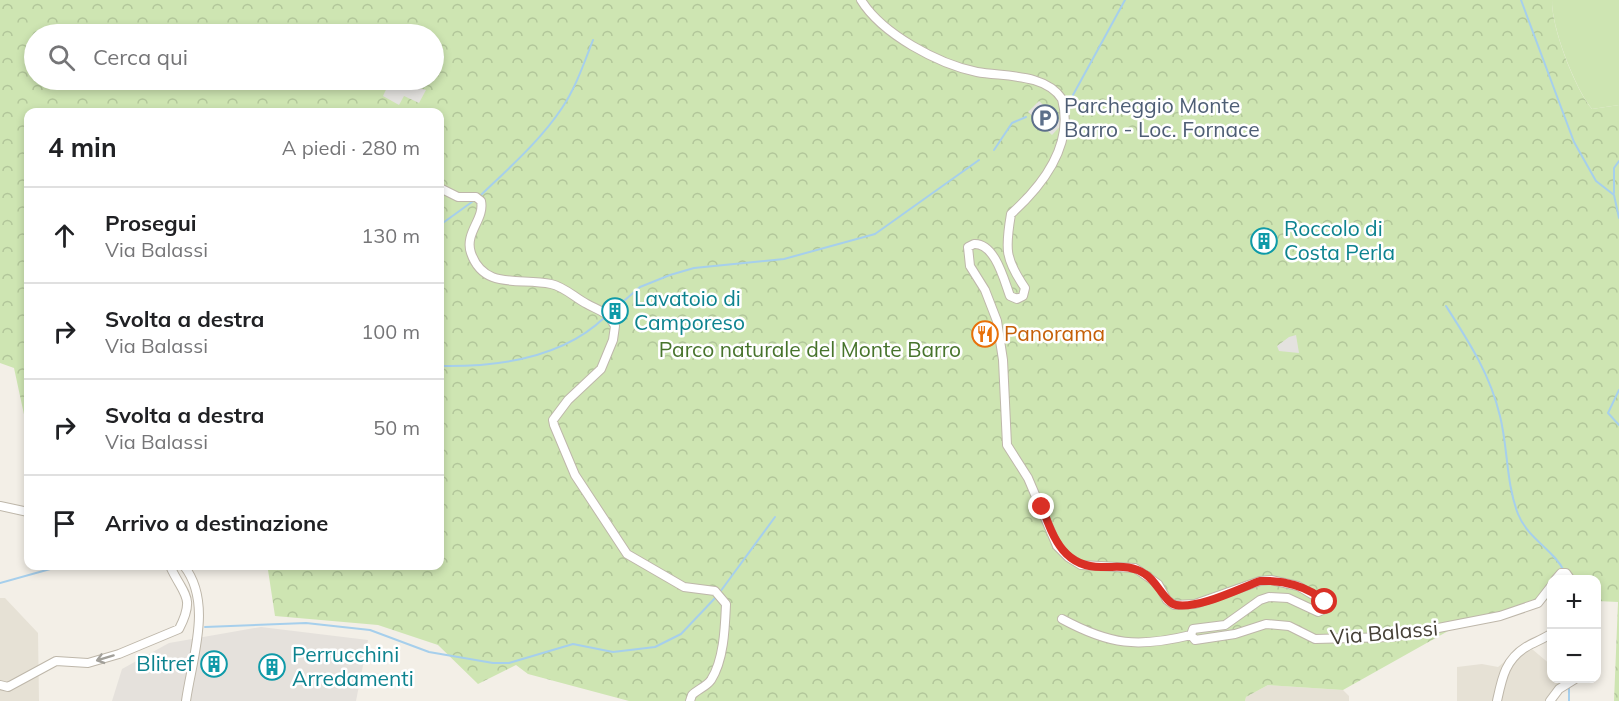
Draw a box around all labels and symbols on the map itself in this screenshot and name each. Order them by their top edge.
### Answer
place label: Parcheggio Monte Barro - Loc. Fornace [1064,92,1260,142]
parking icon: Parcheggio Monte Barro - Loc. Fornace [1030,103,1060,133]
place label: Roccolo di Costa Perla [1284,215,1395,265]
building icon: Roccolo di Costa Perla [1249,226,1279,256]
place label: Lavatoio di Camporeso [634,285,745,335]
building icon: Lavatoio di Camporeso [600,296,630,326]
restaurant icon: Panorama [970,319,1000,349]
place label: Panorama [1004,320,1105,346]
park label: Parco naturale del Monte Barro [659,336,961,362]
route end [1028,493,1054,519]
route start [1311,588,1337,614]
street label: Via Balassi [1329,614,1439,650]
place label: Perrucchini Arredamenti [292,641,414,691]
building icon: Blitref [199,649,229,679]
place label: Blitref [136,650,195,676]
building icon: Perrucchini Arredamenti [257,652,287,682]
one-way arrow [96,653,115,664]

